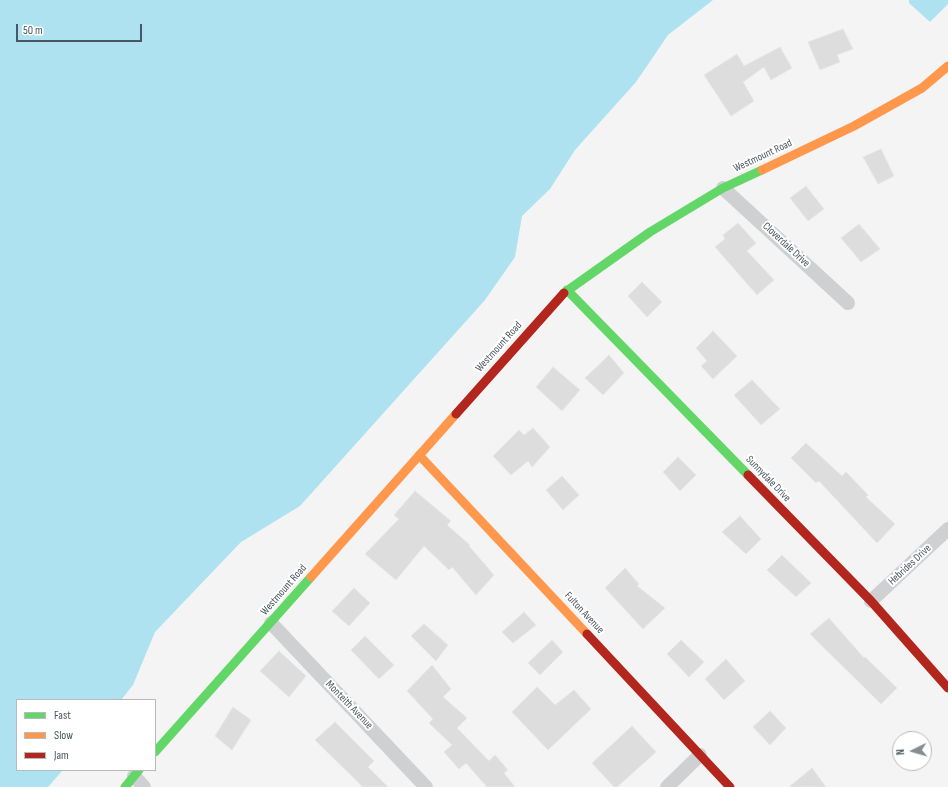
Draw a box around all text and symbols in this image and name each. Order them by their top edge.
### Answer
scale bar [18,16,144,42]
text: 50 m [23,23,43,38]
street label: Westmount Road [732,137,794,175]
street label: Cloverdale Drive [760,220,812,270]
street label: Westmount Road [473,319,525,375]
street label: Sunnydale Drive [743,453,793,505]
street label: Hebrides Drive [886,542,934,588]
street label: Westmount Road [258,562,310,618]
street label: Fulton Avenue [561,589,607,637]
street label: Monteith Avenue [323,678,375,732]
legend [16,699,156,771]
text: Fast [54,708,71,723]
text: Slow [54,728,73,743]
north arrow [892,731,932,771]
text: Jam [54,748,69,763]
text: N [894,749,907,755]

